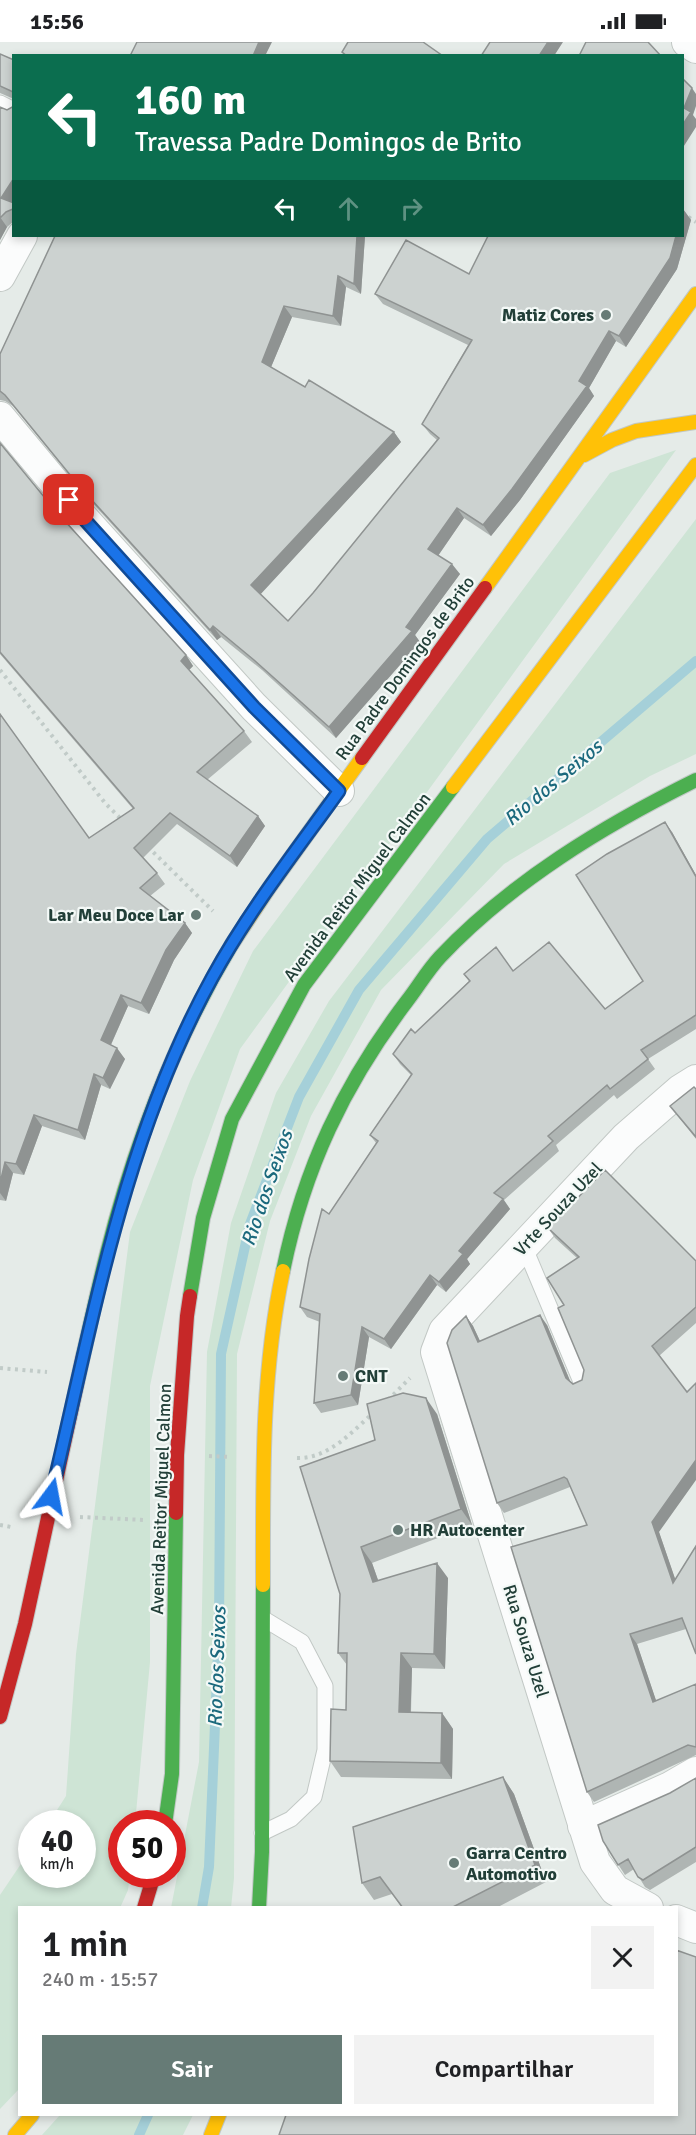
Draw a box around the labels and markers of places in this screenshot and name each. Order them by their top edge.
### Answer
place label: Matiz Cores [502,304,594,326]
marker: Matiz Cores [599,308,613,322]
pin [43,474,94,525]
place label: Lar Meu Doce Lar [48,904,185,926]
marker: Lar Meu Doce Lar [189,908,203,922]
place label: CNT [355,1365,388,1387]
marker: CNT [336,1369,350,1383]
place label: HR Autocenter [410,1519,525,1541]
marker: HR Autocenter [391,1523,405,1537]
place label: Garra Centro Automotivo [466,1842,567,1885]
marker: Garra Centro Automotivo [447,1856,461,1870]

